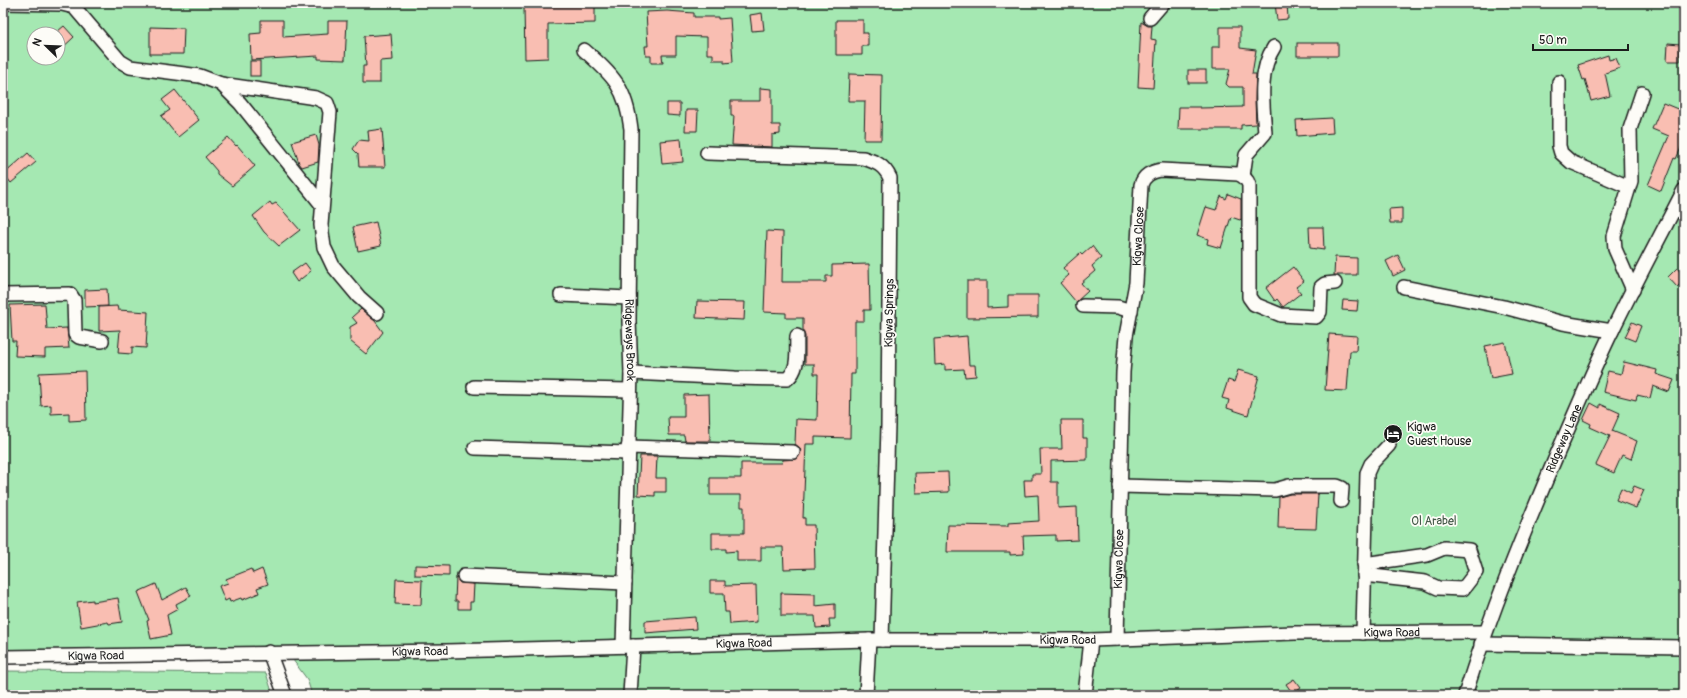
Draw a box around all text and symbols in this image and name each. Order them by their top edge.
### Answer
north arrow [26,26,66,66]
scale bar [1533,26,1628,52]
text: 50 m [1539,33,1567,48]
text: N [30,36,45,48]
street label: Kigwa Close [1130,206,1148,266]
street label: Kigwa Springs [881,278,898,348]
street label: Ridgeways Brook [621,299,638,381]
street label: Ridgeway Lane [1543,402,1586,475]
place label: Kigwa Guest House [1407,420,1471,449]
hotel icon: Kigwa Guest House [1382,423,1404,445]
park label: Ol Arabel [1411,514,1457,529]
street label: Kigwa Close [1111,529,1127,589]
street label: Kigwa Road [1363,625,1420,641]
street label: Kigwa Road [1039,633,1097,648]
street label: Kigwa Road [715,636,772,652]
street label: Kigwa Road [392,644,448,660]
street label: Kigwa Road [68,648,125,664]

